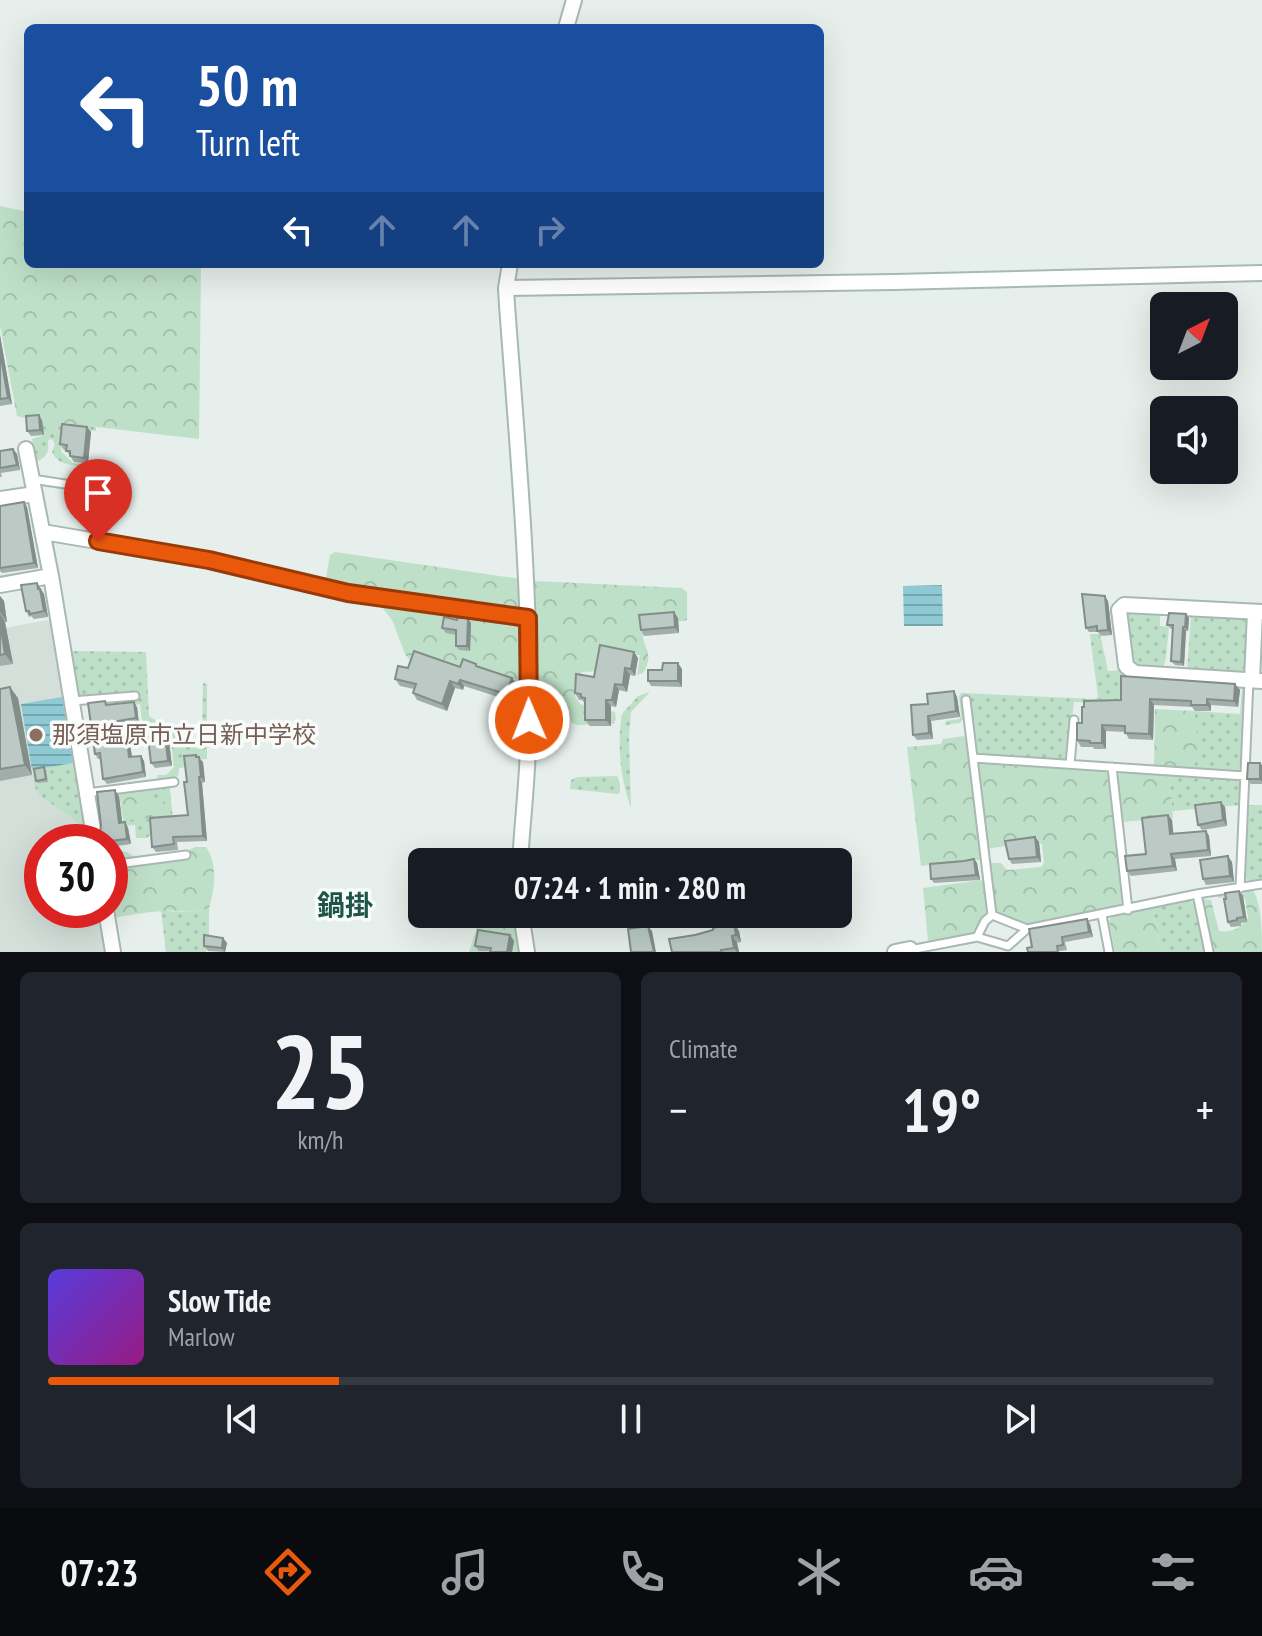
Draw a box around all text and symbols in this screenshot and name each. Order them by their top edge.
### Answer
text: 50 m [196,49,298,121]
icon: left [64,56,168,160]
text: Turn left [196,119,300,166]
icon: left [276,208,320,252]
icon: ahead [360,208,404,252]
icon: ahead [444,208,488,252]
icon: right [528,208,572,252]
north arrow [1150,292,1238,380]
map controls [1150,292,1238,484]
button: sound [1150,396,1238,484]
pin [64,459,132,541]
icon: arrive [76,471,120,515]
position arrow [487,678,571,762]
place label: 那須塩原市立日新中学校 [52,719,316,750]
marker: 那須塩原市立日新中学校 [27,726,45,744]
speed limit sign: 30 [24,824,128,928]
text: 07:24 · 1 min · 280 m [514,868,746,907]
district label: 鍋掛 [317,886,373,923]
text: 25 [271,1003,370,1138]
text: Climate [669,1032,738,1065]
text: 19° [902,1071,981,1149]
text: − [669,1081,687,1138]
text: + [1196,1081,1214,1138]
text: km/h [297,1123,344,1156]
text: Slow Tide [168,1281,271,1320]
text: Marlow [168,1320,234,1353]
icon: previous [220,1397,264,1441]
icon: pause [609,1397,653,1441]
icon: next [998,1397,1042,1441]
icon: directions [260,1544,316,1600]
icon: music [437,1544,493,1600]
icon: phone [614,1544,670,1600]
icon: climate [791,1544,847,1600]
icon: car [968,1544,1024,1600]
icon: filters [1145,1544,1201,1600]
text: 07:23 [61,1549,138,1596]

